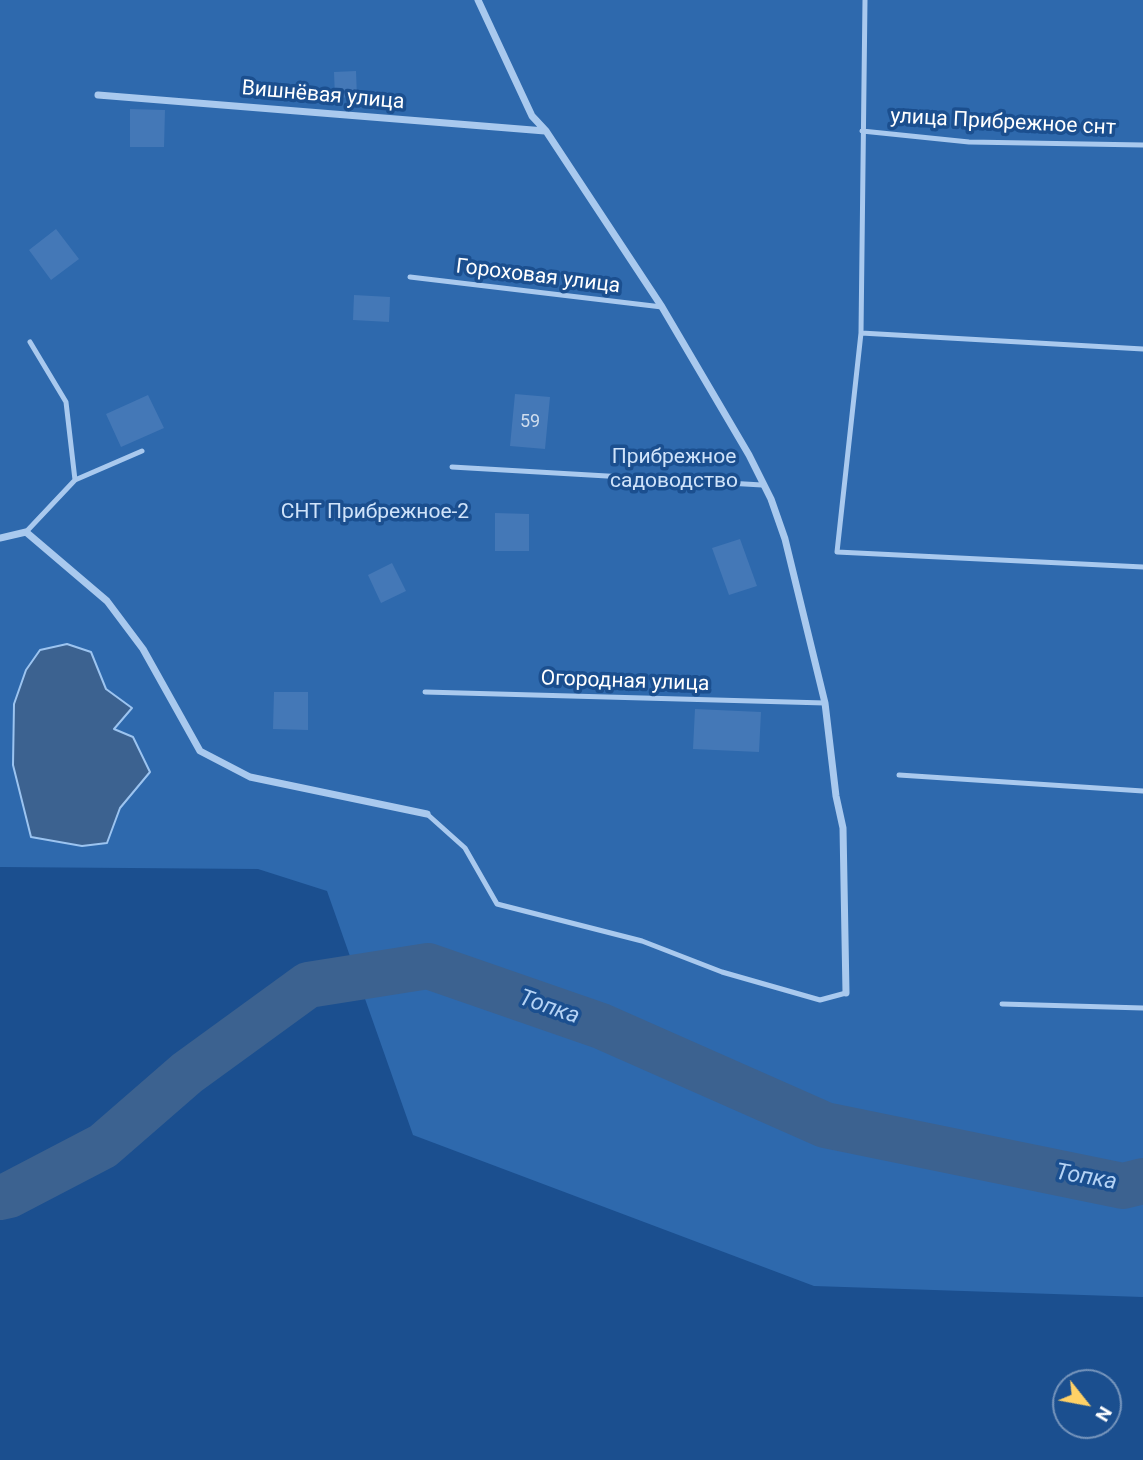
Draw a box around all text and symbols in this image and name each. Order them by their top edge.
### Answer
street label: Вишнёвая улица [241,76,405,116]
street label: улица Прибрежное снт [890,105,1116,141]
street label: Гороховая улица [454,254,622,300]
house number: 59 [520,411,540,433]
park label: Прибрежное садоводство [610,445,738,495]
park label: СНТ Прибрежное-2 [281,500,469,526]
street label: Огородная улица [540,666,710,698]
water label: Топка [515,985,583,1031]
water label: Топка [1053,1159,1119,1197]
north arrow [1052,1369,1122,1439]
text: N [1090,1402,1117,1426]

